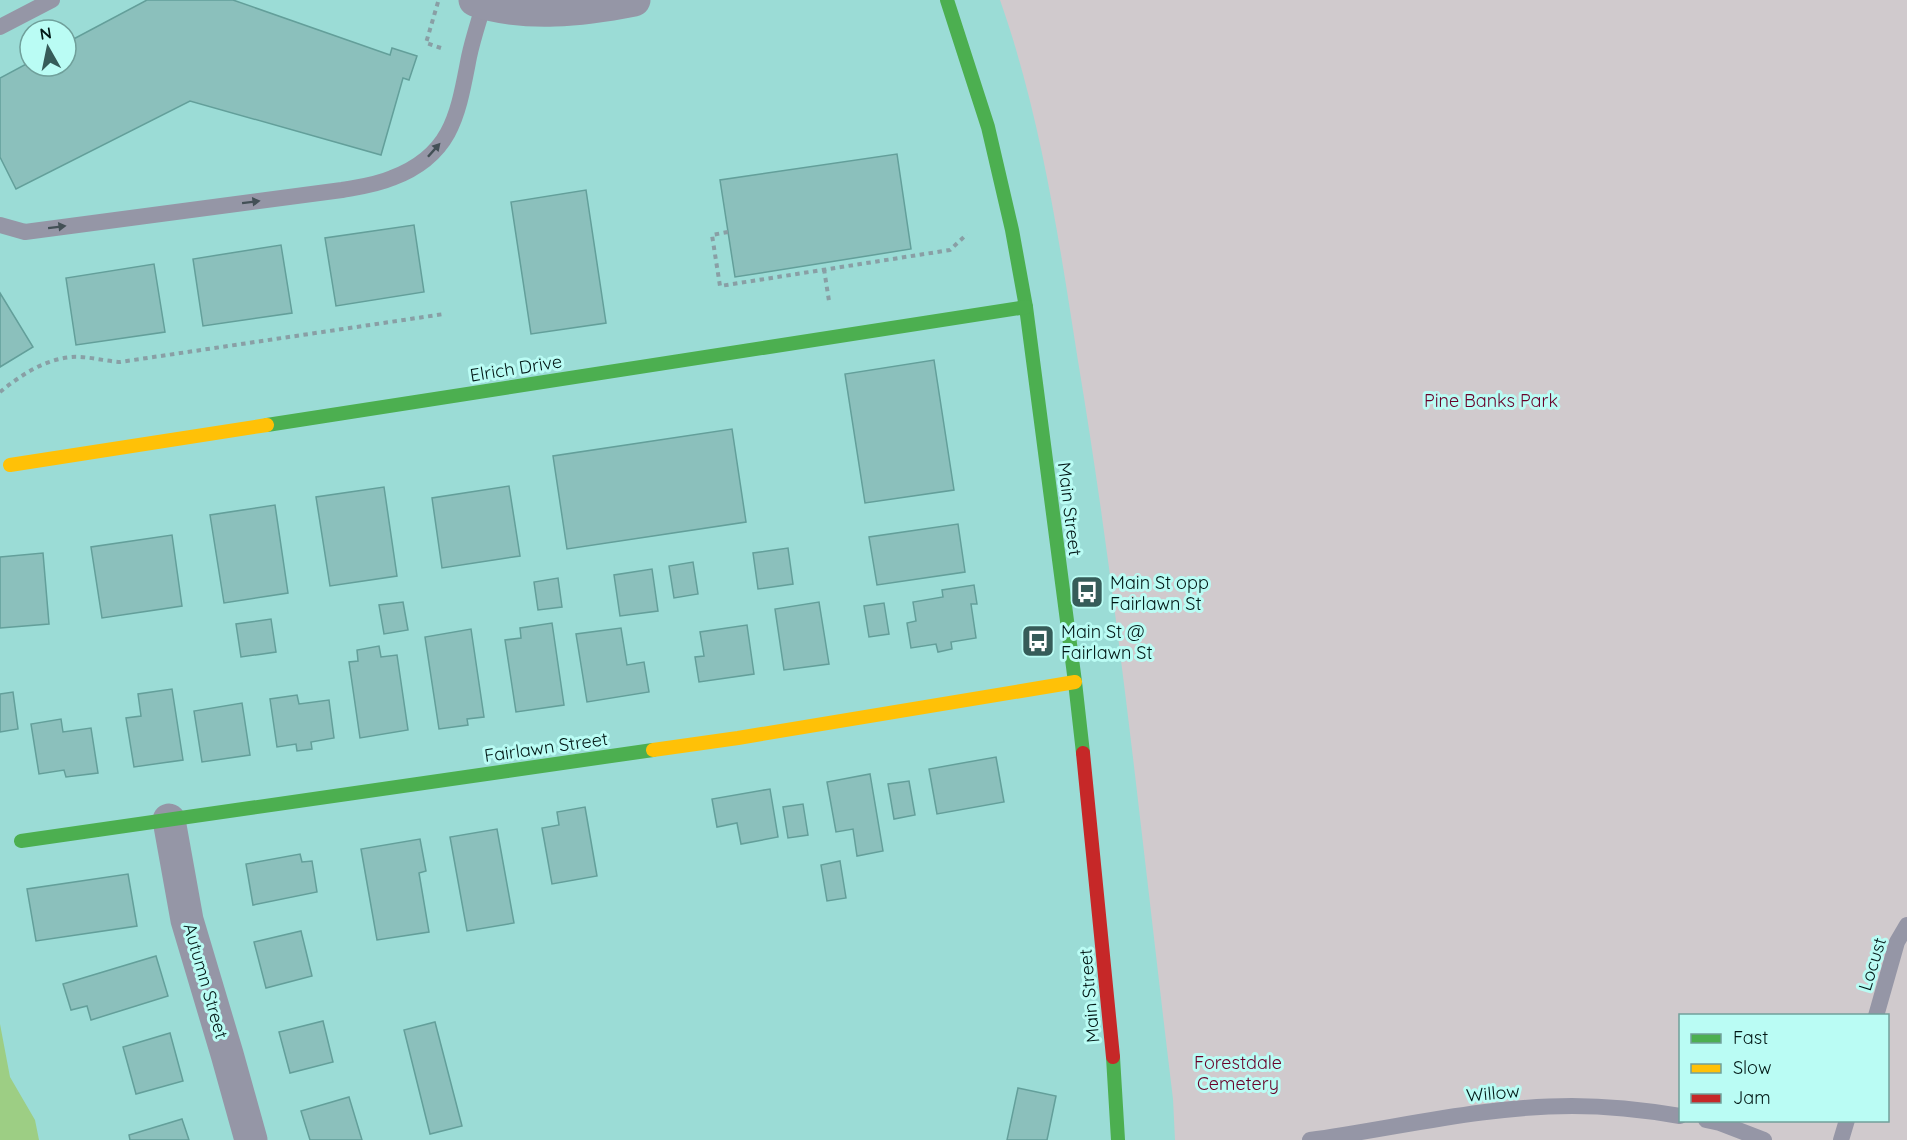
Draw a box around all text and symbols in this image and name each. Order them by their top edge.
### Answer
north arrow [18,18,78,78]
text: N [38,22,53,44]
one-way arrow [427,143,440,158]
one-way arrow [241,198,260,207]
one-way arrow [48,223,67,232]
street label: Elrich Drive [468,349,564,387]
park label: Pine Banks Park [1424,389,1558,412]
street label: Main Street [1053,461,1087,557]
place label: Main St opp Fairlawn St [1110,571,1209,615]
bus stop icon: Main St opp Fairlawn St [1069,574,1105,610]
place label: Main St @ Fairlawn St [1061,620,1153,664]
bus stop icon: Main St @ Fairlawn St [1020,623,1056,659]
street label: Fairlawn Street [483,727,609,767]
street label: Autumn Street [179,921,233,1041]
street label: Locust [1853,935,1891,993]
street label: Main Street [1073,948,1105,1044]
legend [1679,1014,1889,1122]
text: Fast [1733,1026,1768,1049]
park label: Forestdale Cemetery [1194,1051,1282,1095]
text: Slow [1733,1056,1771,1079]
street label: Willow [1465,1079,1521,1107]
text: Jam [1733,1086,1771,1109]

